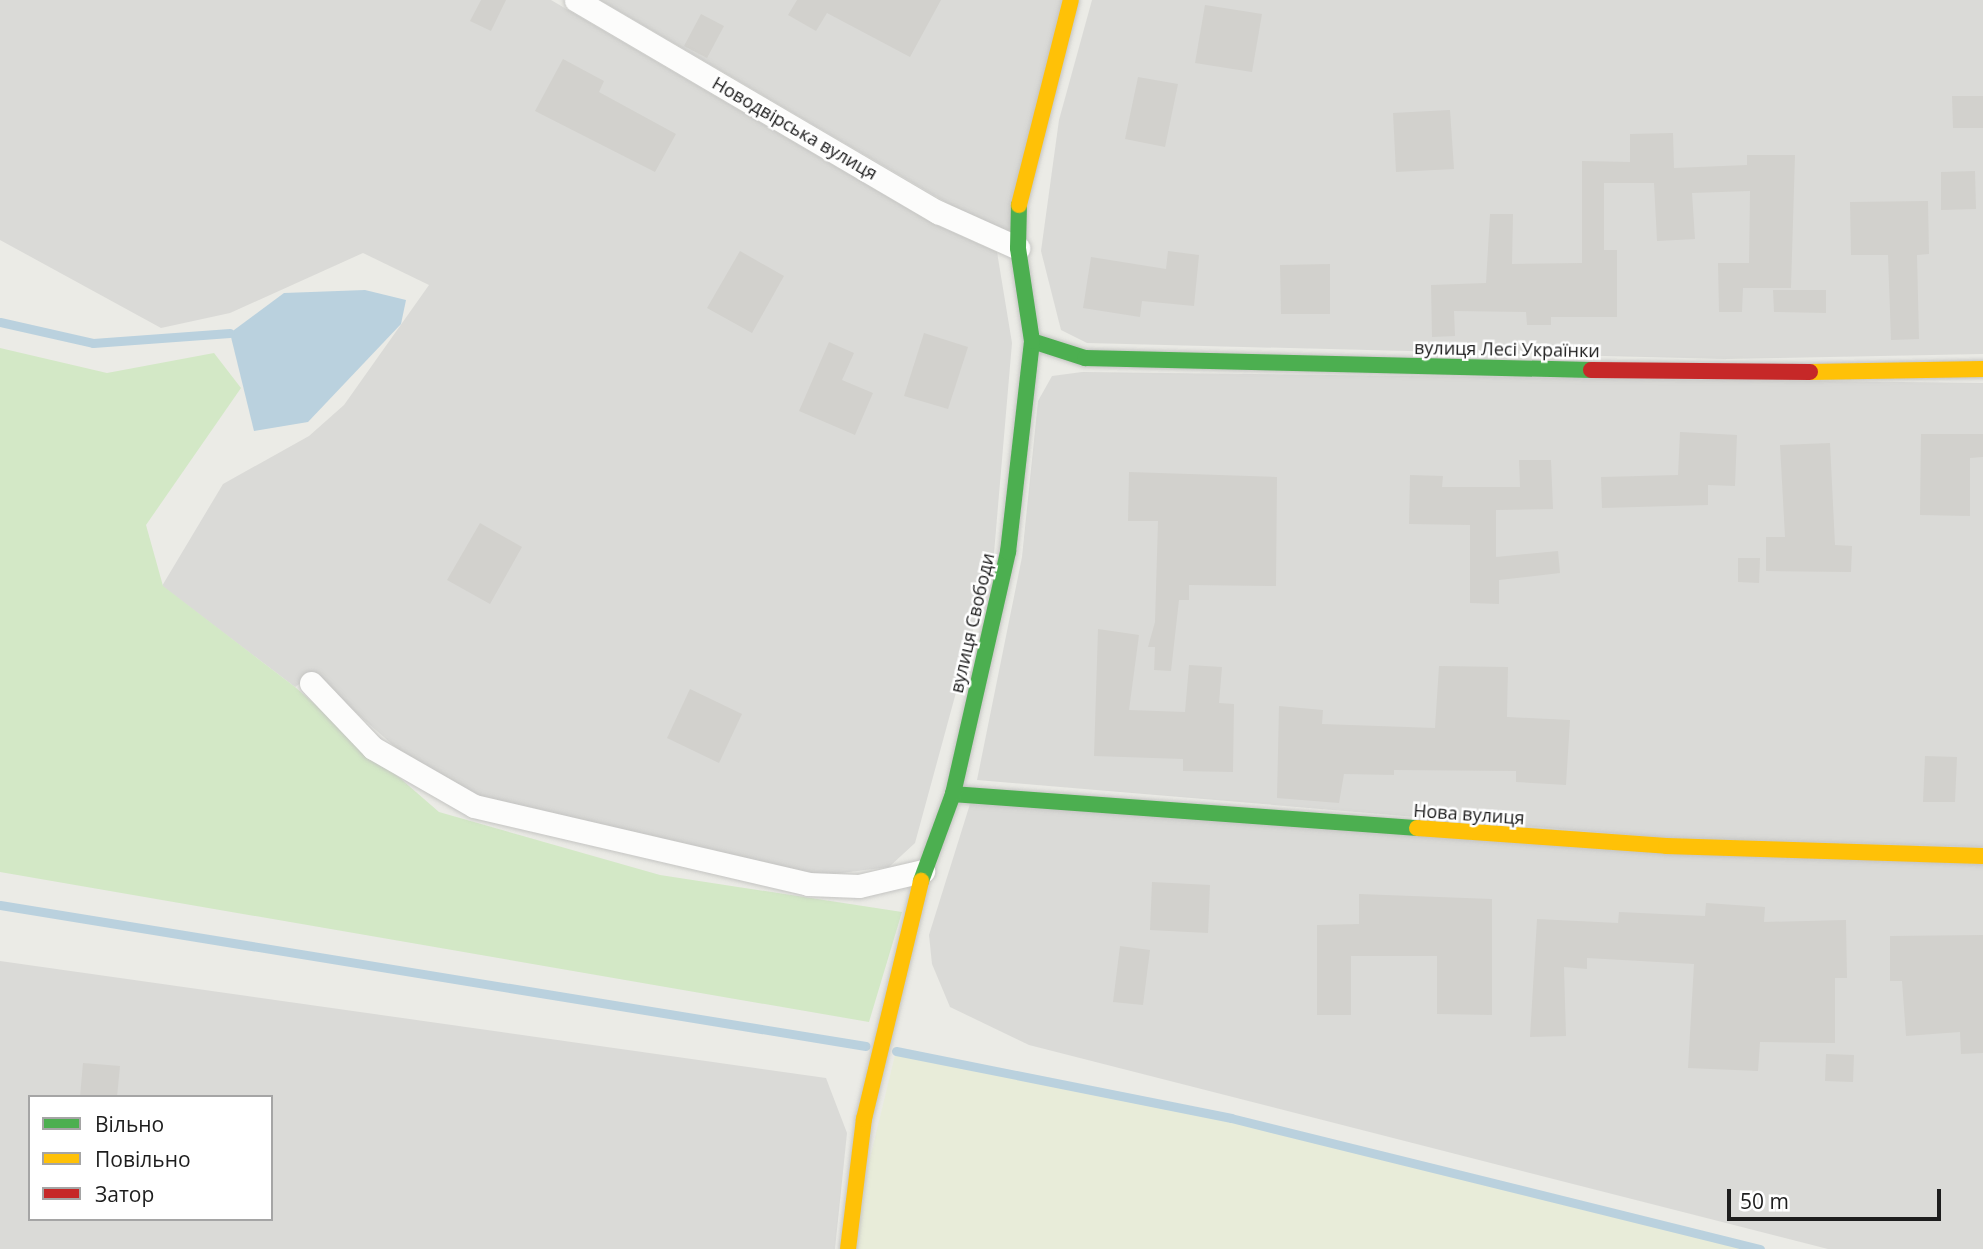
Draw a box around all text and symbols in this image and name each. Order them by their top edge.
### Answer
street label: Новодвірська вулиця [709,72,881,184]
street label: вулиця Лесі Українки [1414,337,1600,361]
street label: вулиця Свободи [945,551,999,695]
street label: Нова вулиця [1413,799,1525,829]
legend [28,1095,273,1221]
text: Вільно [95,1110,164,1138]
text: Повільно [95,1145,191,1173]
scale bar [1731,1176,1944,1220]
text: Затор [95,1180,154,1208]
text: 50 m [1740,1187,1789,1215]

